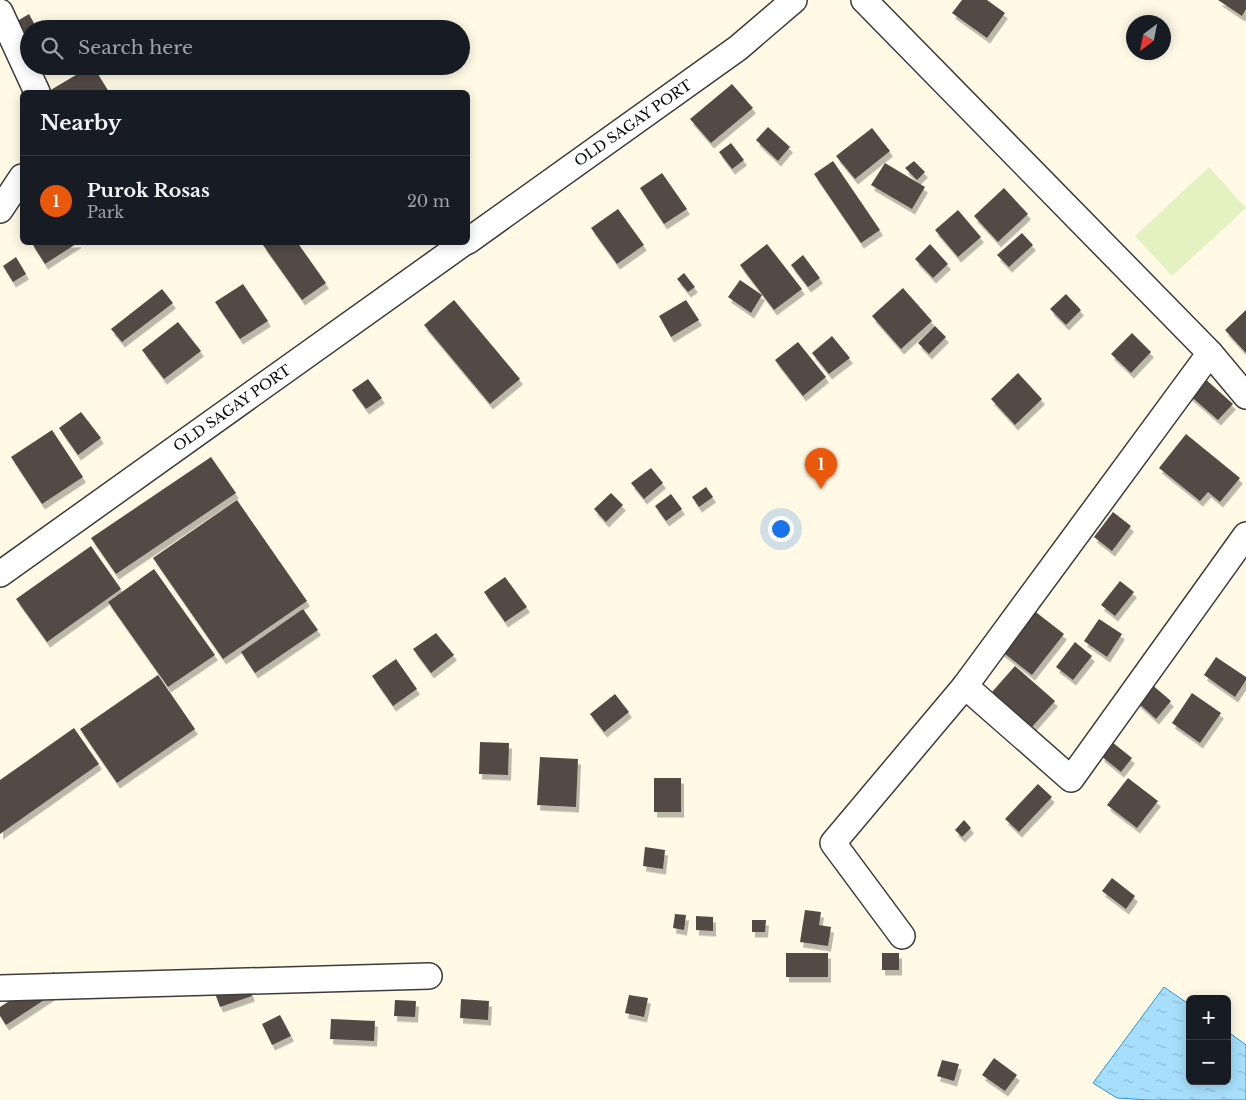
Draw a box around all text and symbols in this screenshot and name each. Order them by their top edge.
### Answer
north arrow [1126,15,1171,60]
search box [20,20,470,75]
icon: search [38,34,66,62]
text: Search here [78,36,193,59]
street label: OLD SAGAY PORT [571,76,695,170]
text: Nearby [40,110,121,136]
text: Purok Rosas [87,179,210,202]
text: 1 [53,191,59,211]
text: 20 m [407,191,450,211]
text: Park [87,202,124,222]
street label: OLD SAGAY PORT [170,361,294,455]
pin: 1 [805,448,837,489]
your location [768,516,794,542]
map controls [1186,995,1231,1085]
button: + [1186,995,1231,1040]
button: − [1186,1040,1231,1085]

